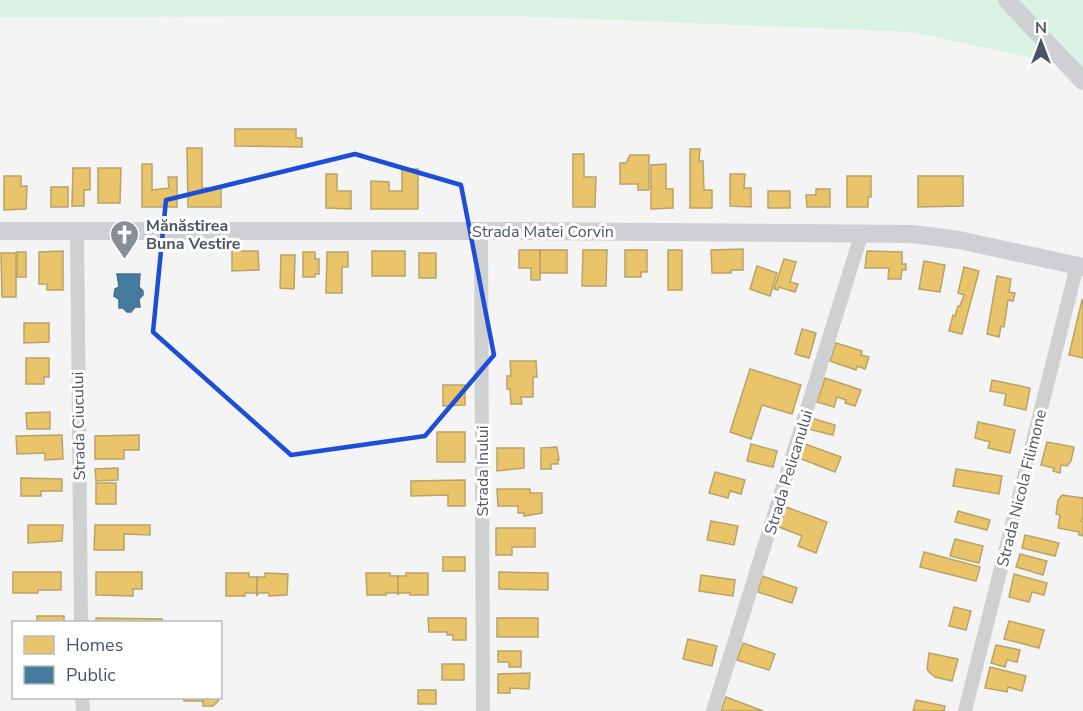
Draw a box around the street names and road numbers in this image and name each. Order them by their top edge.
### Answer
street label: Strada Matei Corvin [472,221,614,243]
street label: Strada Ciucului [67,371,91,481]
street label: Strada Pelicanului [760,407,818,537]
street label: Strada Nicola Filimone [992,407,1052,569]
street label: Strada Inului [472,425,494,517]

